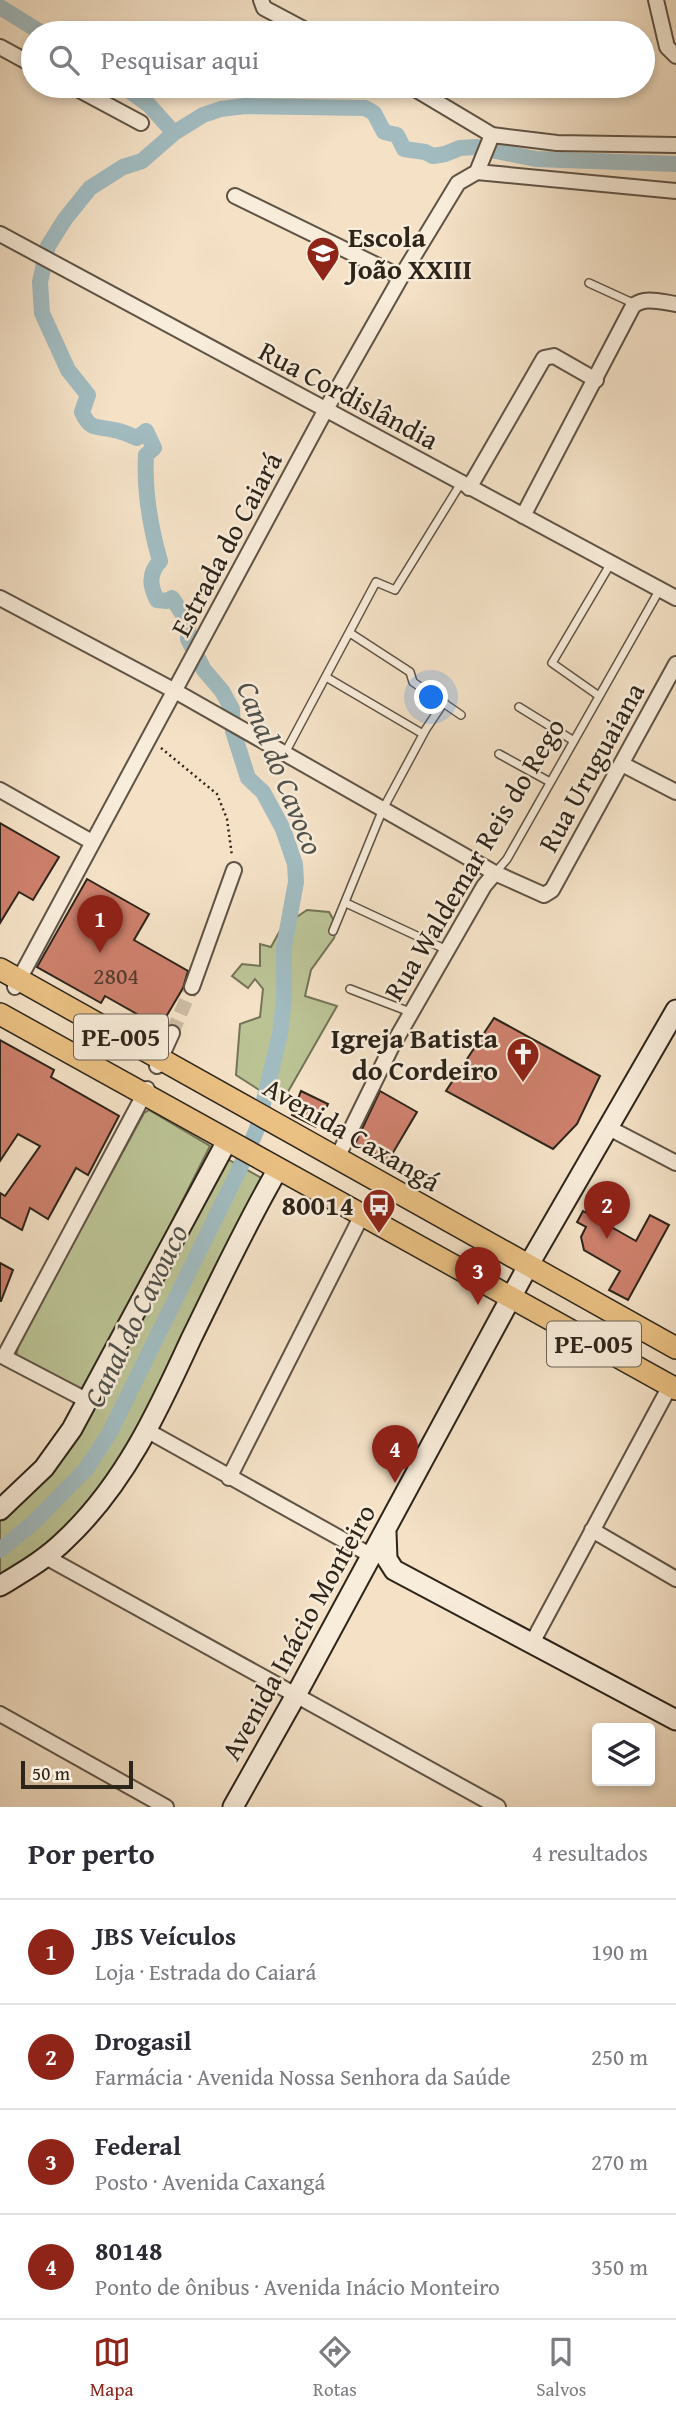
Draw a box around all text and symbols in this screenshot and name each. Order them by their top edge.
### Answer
search box [21,21,655,98]
text: Pesquisar aqui [101,40,259,79]
icon: search [45,41,83,79]
place label: Escola João XXIII [344,216,472,289]
school or university icon: Escola João XXIII [304,234,342,283]
street label: Rua Cordislândia [252,330,447,460]
street label: Estrada do Caiará [160,444,292,643]
water label: Canal do Cavoco [226,674,336,861]
street label: Rua Uruguaiana [527,674,654,859]
your location [414,680,448,714]
street label: Rua Waldemar Reis do Rego [373,709,574,1008]
pin: 1 [77,895,123,953]
house number: 2804 [93,958,139,993]
road number: PE-005 [74,1014,168,1060]
place label: Igreja Batista do Cordeiro [331,1017,499,1090]
church icon: Igreja Batista do Cordeiro [504,1035,542,1084]
street label: Avenida Caxangá [256,1066,449,1201]
pin: 2 [584,1181,630,1239]
place label: 80014 [281,1184,354,1225]
bus stop icon: 80014 [360,1186,398,1235]
water label: Canal do Cavouco [72,1216,199,1415]
pin: 3 [455,1247,501,1305]
road number: PE-005 [547,1322,641,1366]
pin: 4 [372,1425,418,1483]
street label: Avenida Inácio Monteiro [210,1496,385,1767]
map controls [592,1723,655,1786]
button: layers [592,1723,655,1786]
scale bar [21,1758,133,1790]
text: 50 m [32,1759,70,1787]
text: Por perto [28,1831,155,1875]
text: 4 resultados [532,1836,648,1869]
text: JBS Veículos [95,1916,236,1955]
text: 1 [45,1935,57,1968]
text: 190 m [591,1935,648,1968]
text: Loja · Estrada do Caiará [95,1955,316,1988]
text: Drogasil [95,2021,192,2060]
text: 2 [45,2040,57,2073]
text: 250 m [591,2040,648,2073]
text: Farmácia · Avenida Nossa Senhora da Saúde [95,2060,510,2093]
text: Federal [95,2126,181,2165]
text: 3 [45,2145,57,2178]
text: 270 m [591,2145,648,2178]
text: Posto · Avenida Caxangá [95,2165,325,2198]
text: 80148 [95,2231,162,2270]
text: 4 [45,2250,57,2283]
text: 350 m [591,2250,648,2283]
text: Ponto de ônibus · Avenida Inácio Monteiro [95,2270,500,2303]
tab: Mapa [90,2333,134,2403]
tab: Rotas [313,2333,357,2403]
tab: Salvos [536,2333,586,2403]

